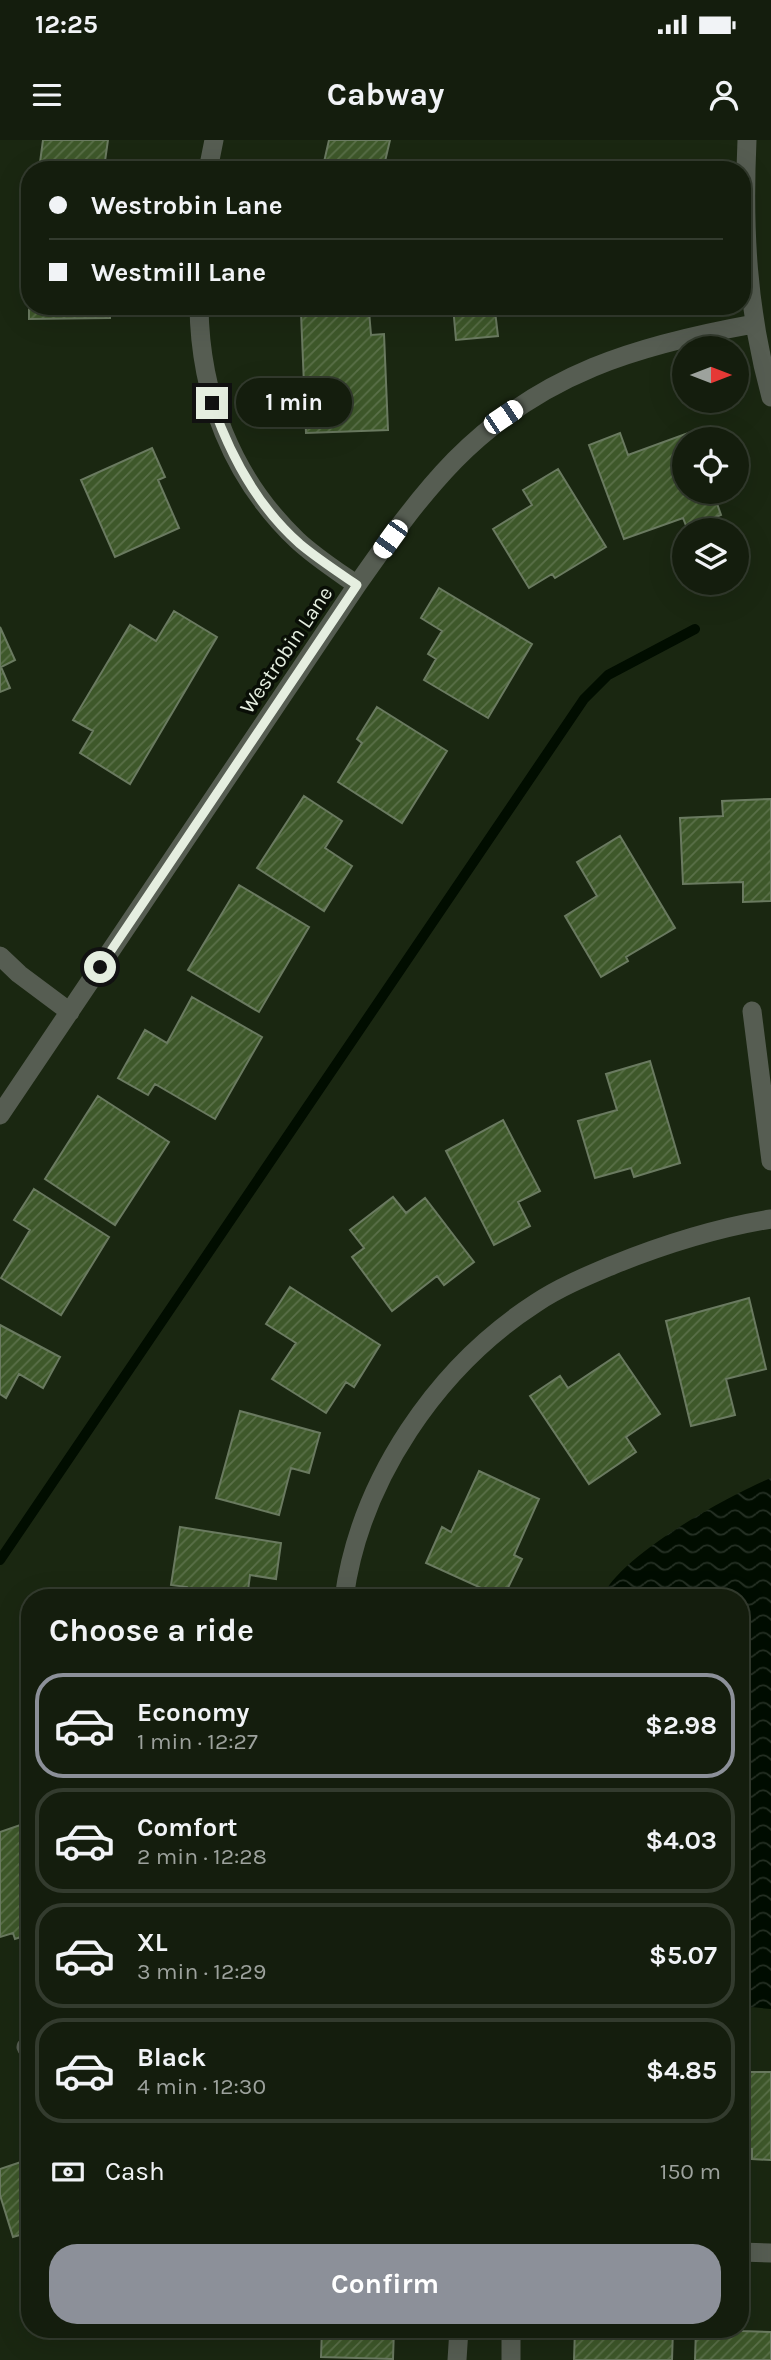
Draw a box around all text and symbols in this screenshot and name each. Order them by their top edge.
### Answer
text: 12:25 [35,9,98,40]
icon: menu [28,76,66,114]
text: Cabway [327,76,444,113]
icon: person [705,76,743,114]
text: Westrobin Lane [91,190,283,221]
text: Westmill Lane [91,257,266,288]
north arrow [672,336,749,413]
map controls [672,336,749,595]
callout: 1 min [236,378,352,428]
route end [196,387,228,419]
text: 1 min [265,389,323,416]
car [480,397,527,437]
button: locate [672,427,749,504]
car [370,516,411,562]
button: layers [672,518,749,595]
street label: Westrobin Lane [235,582,337,718]
route start [84,951,116,983]
text: Choose a ride [49,1612,254,1649]
icon: car [53,1694,116,1757]
text: Economy [137,1697,249,1728]
text: $2.98 [645,1710,717,1741]
text: 1 min · 12:27 [137,1728,258,1755]
icon: car [53,1809,116,1872]
text: Comfort [137,1812,238,1843]
text: $4.03 [645,1825,717,1856]
text: 2 min · 12:28 [137,1843,267,1870]
icon: car [53,1924,116,1987]
text: XL [137,1927,168,1958]
text: $5.07 [649,1940,717,1971]
text: 3 min · 12:29 [137,1958,266,1985]
icon: car [53,2039,116,2102]
text: Black [137,2042,206,2073]
text: $4.85 [646,2055,717,2086]
text: 4 min · 12:30 [137,2073,266,2100]
icon: cash [49,2153,87,2191]
text: Cash [105,2156,165,2187]
text: 150 m [660,2158,721,2185]
button: Confirm [49,2244,721,2324]

